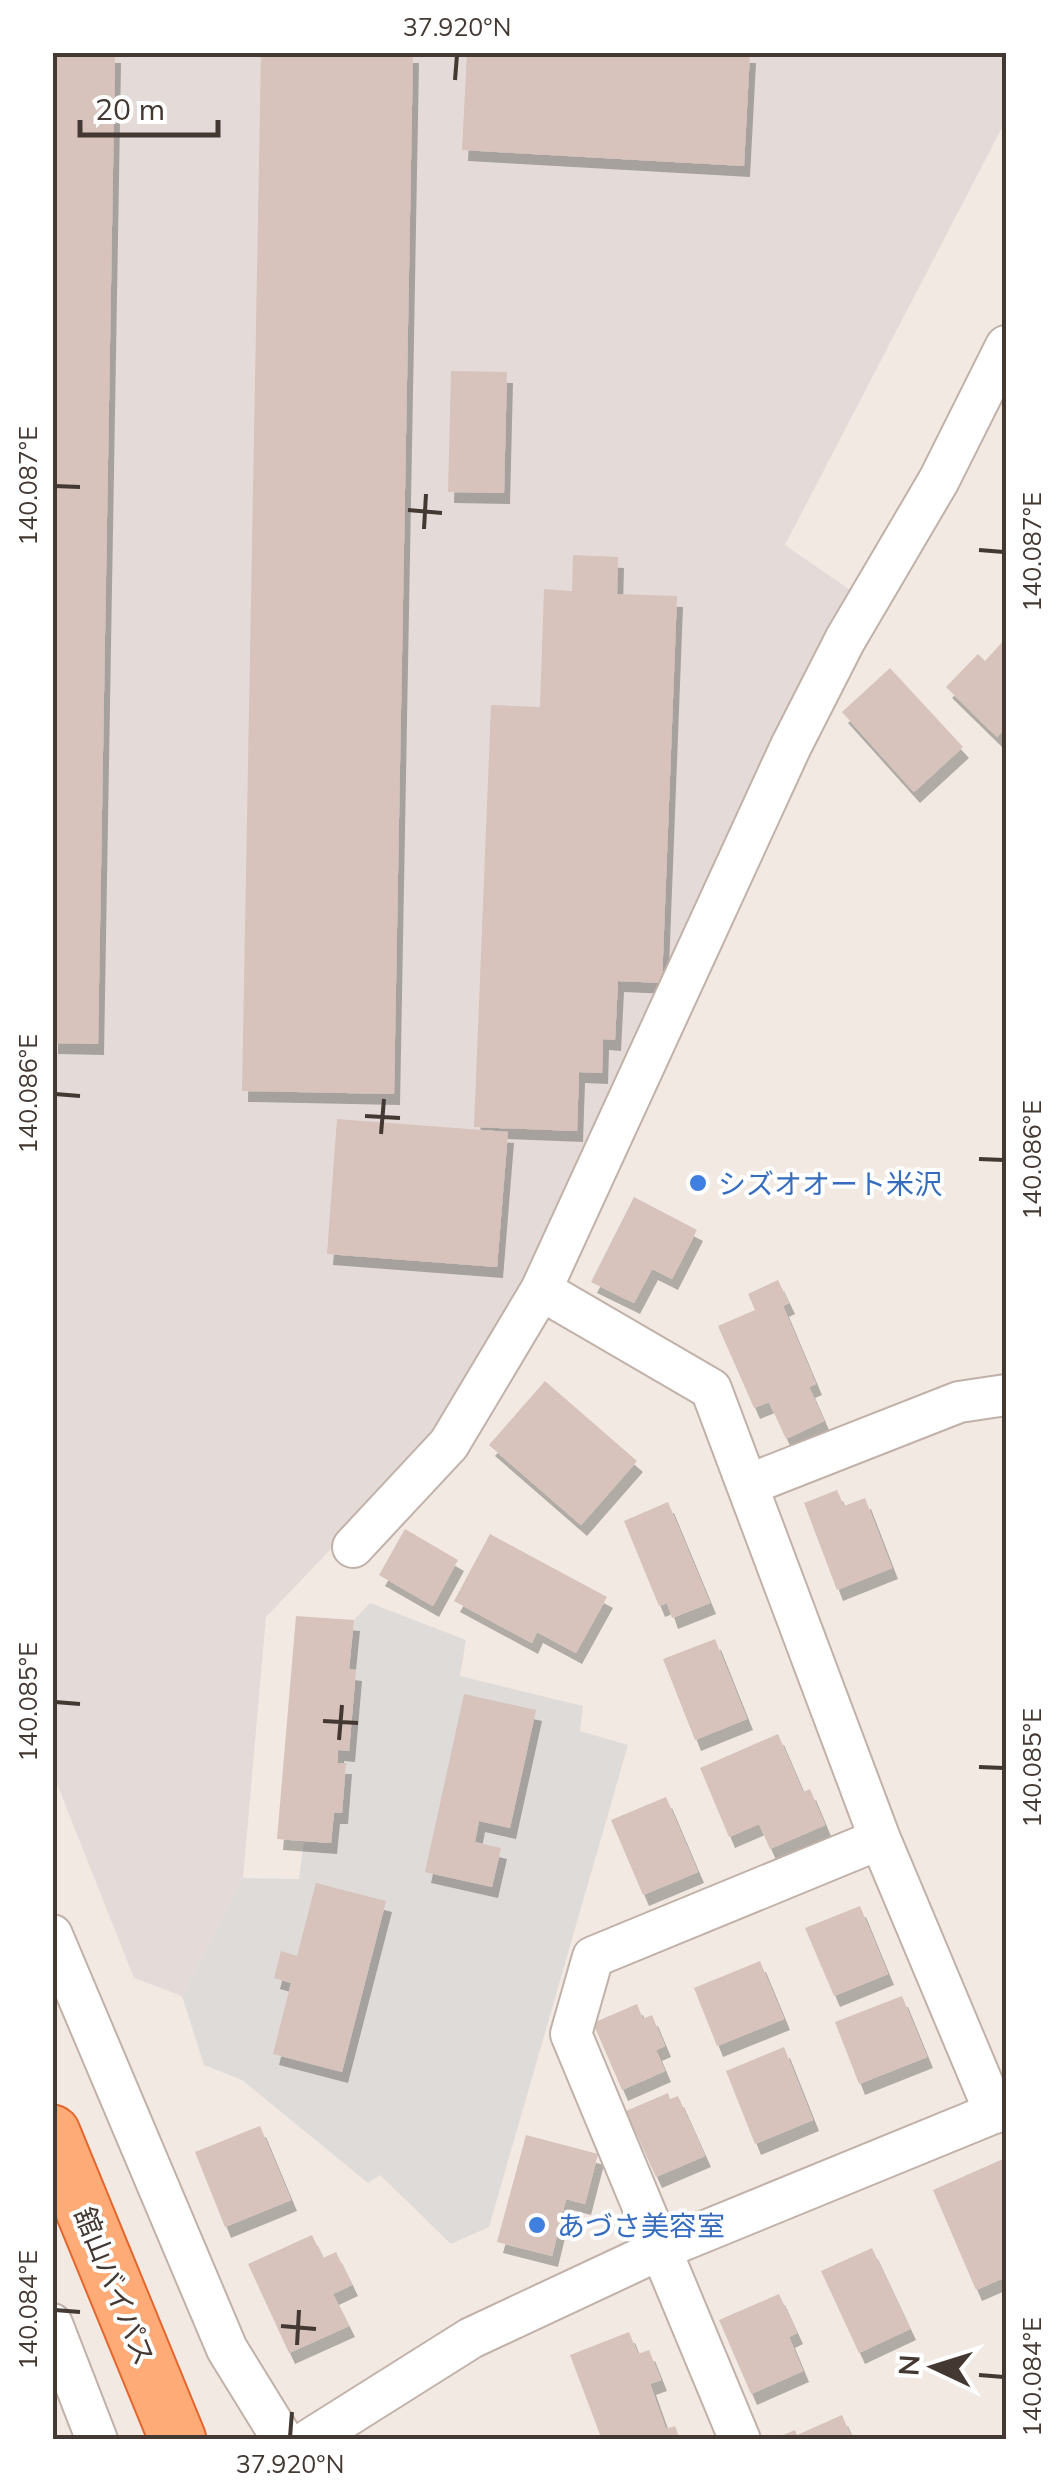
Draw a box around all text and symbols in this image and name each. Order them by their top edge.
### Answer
text: 37.920°N [403,11,511,42]
scale bar [80,75,218,137]
text: 20 m [95,90,165,128]
text: 140.087°E [12,426,43,546]
text: 140.087°E [1016,492,1047,612]
text: 140.086°E [12,1034,43,1154]
text: 140.086°E [1016,1100,1047,1220]
place label: シズオオート米沢 [718,1166,942,1201]
marker: シズオオート米沢 [687,1172,709,1194]
text: 140.085°E [12,1642,43,1762]
text: 140.085°E [1016,1708,1047,1828]
street label: 舘山バイパス [67,2202,163,2370]
place label: あづさ美容室 [557,2208,725,2243]
marker: あづさ美容室 [526,2214,548,2236]
text: 140.084°E [12,2250,43,2370]
north arrow [884,2317,984,2417]
text: 140.084°E [1016,2317,1047,2437]
text: N [890,2353,927,2377]
text: 37.920°N [236,2448,344,2479]

